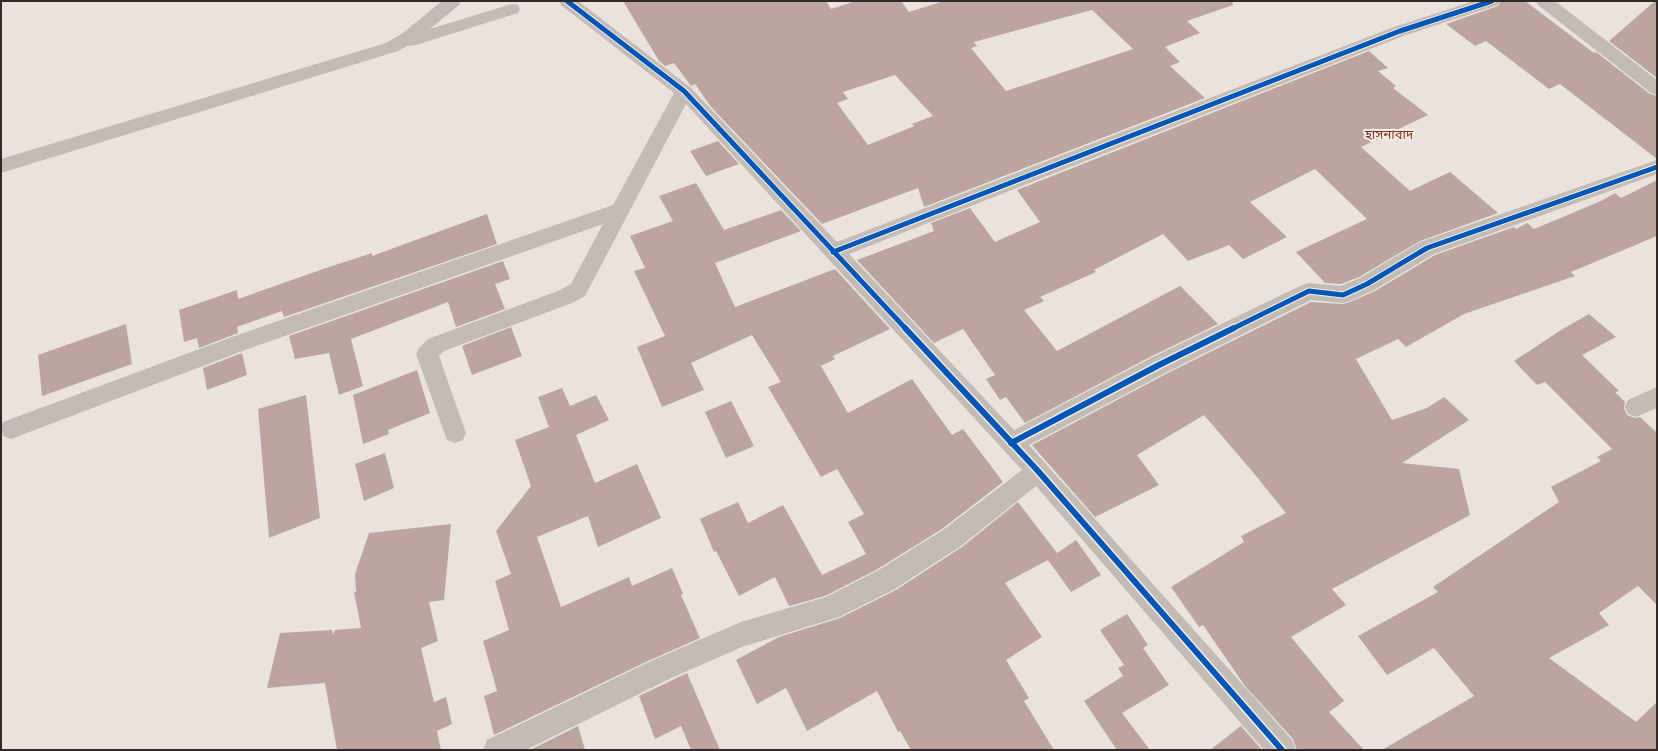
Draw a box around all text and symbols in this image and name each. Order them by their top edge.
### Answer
district label: হাসনাবাদ [1364,125,1414,144]

